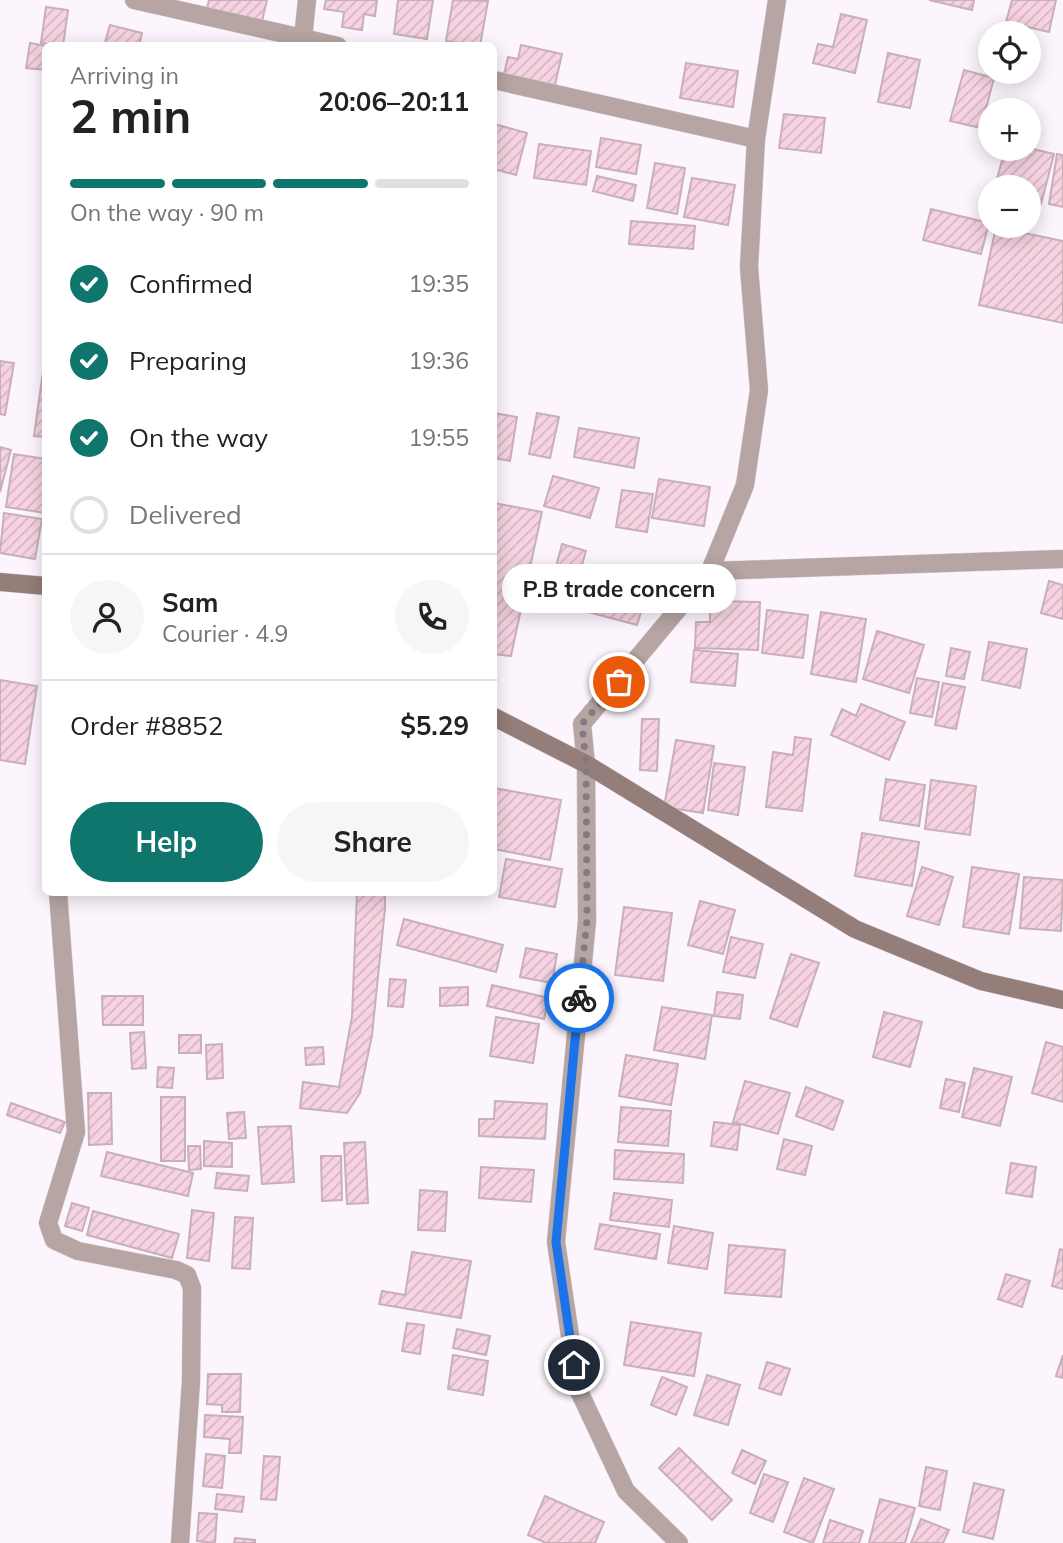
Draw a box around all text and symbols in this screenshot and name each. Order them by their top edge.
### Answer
map controls [978,21,1041,238]
button: locate [978,21,1041,84]
text: Arriving in [70,61,179,90]
text: 20:06–20:11 [318,85,469,118]
text: 2 min [70,87,191,145]
button: + [978,98,1041,161]
button: − [978,175,1041,238]
text: On the way · 90 m [70,198,264,227]
icon: check [70,265,108,303]
text: Confirmed [129,267,253,300]
text: 19:35 [409,269,469,298]
icon: check [70,342,108,380]
text: Preparing [129,344,247,377]
text: 19:36 [409,346,469,375]
icon: check [70,419,108,457]
text: On the way [129,421,268,454]
text: 19:55 [409,423,469,452]
text: Delivered [129,498,242,531]
callout: P.B trade concern [502,563,736,612]
text: P.B trade concern [523,574,715,603]
button: person [70,580,144,654]
button: phone [395,580,469,654]
text: Sam [162,586,218,619]
text: Courier · 4.9 [162,619,288,648]
pin [589,652,649,712]
icon: bag [600,663,638,701]
text: Order #8852 [70,709,223,742]
text: $5.29 [400,709,469,742]
button: Help [70,802,263,882]
button: Share [277,802,469,882]
courier [544,963,614,1033]
icon: bike [560,979,598,1017]
pin [544,1335,604,1395]
icon: home [555,1346,593,1384]

